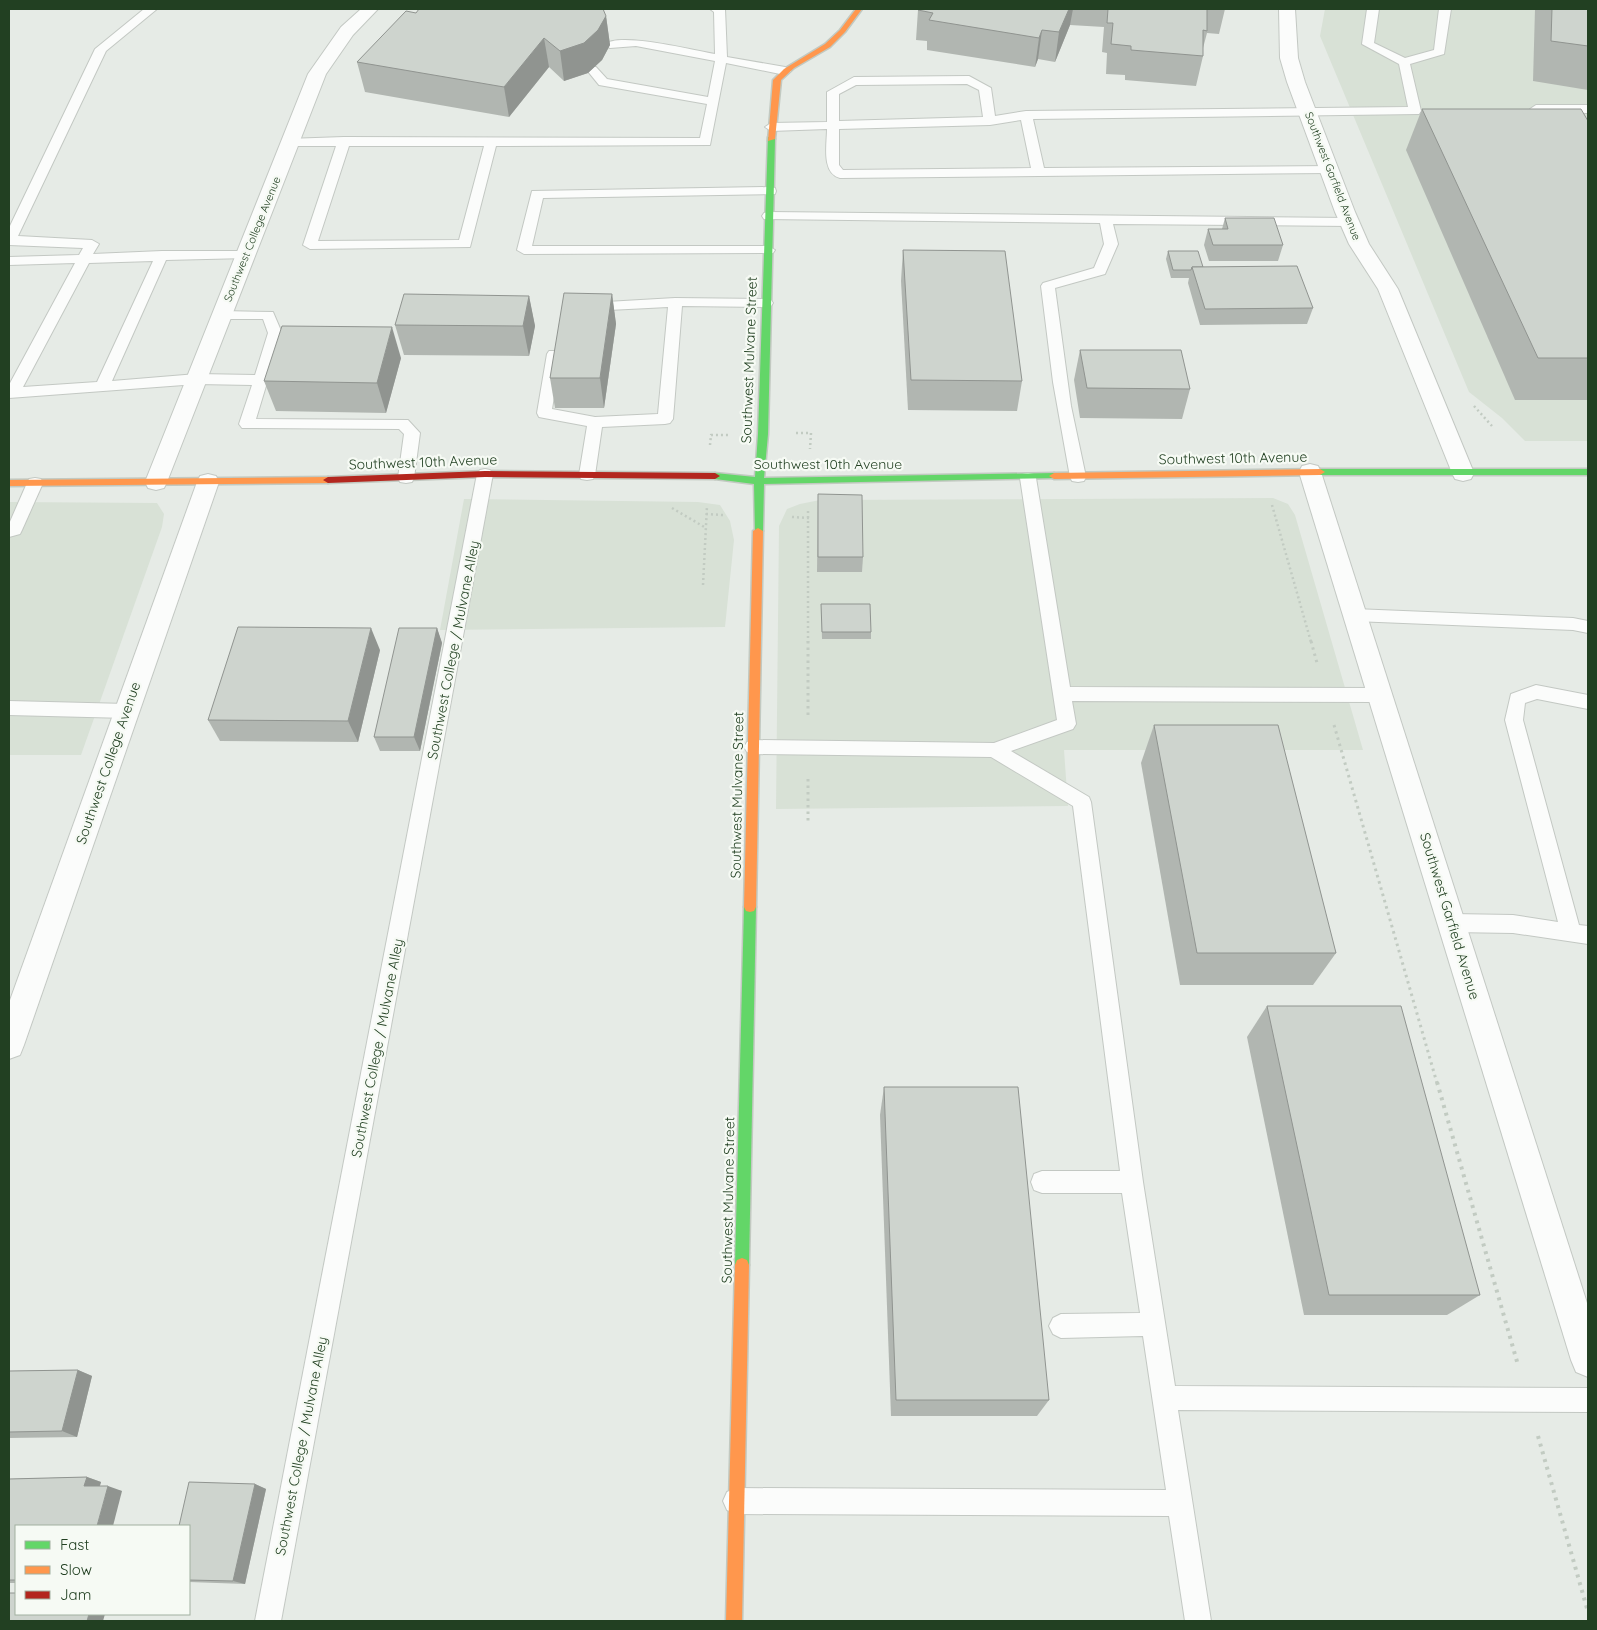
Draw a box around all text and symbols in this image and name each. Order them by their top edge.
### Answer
street label: Southwest Garfield Avenue [1302,110,1364,242]
street label: Southwest College Avenue [220,174,284,304]
street label: Southwest Mulvane Street [737,276,761,444]
street label: Southwest 10th Avenue [1159,448,1307,468]
street label: Southwest 10th Avenue [348,450,498,474]
street label: Southwest 10th Avenue [754,455,902,473]
street label: Southwest College / Mulvane Alley [423,539,483,761]
street label: Southwest College Avenue [72,679,144,846]
street label: Southwest Mulvane Street [727,711,747,879]
street label: Southwest Garfield Avenue [1416,830,1484,1002]
street label: Southwest College / Mulvane Alley [347,937,407,1159]
street label: Southwest Mulvane Street [718,1116,738,1284]
street label: Southwest College / Mulvane Alley [271,1335,331,1557]
legend [15,1525,190,1615]
text: Fast [60,1535,89,1554]
text: Slow [60,1560,92,1579]
text: Jam [60,1585,91,1604]

